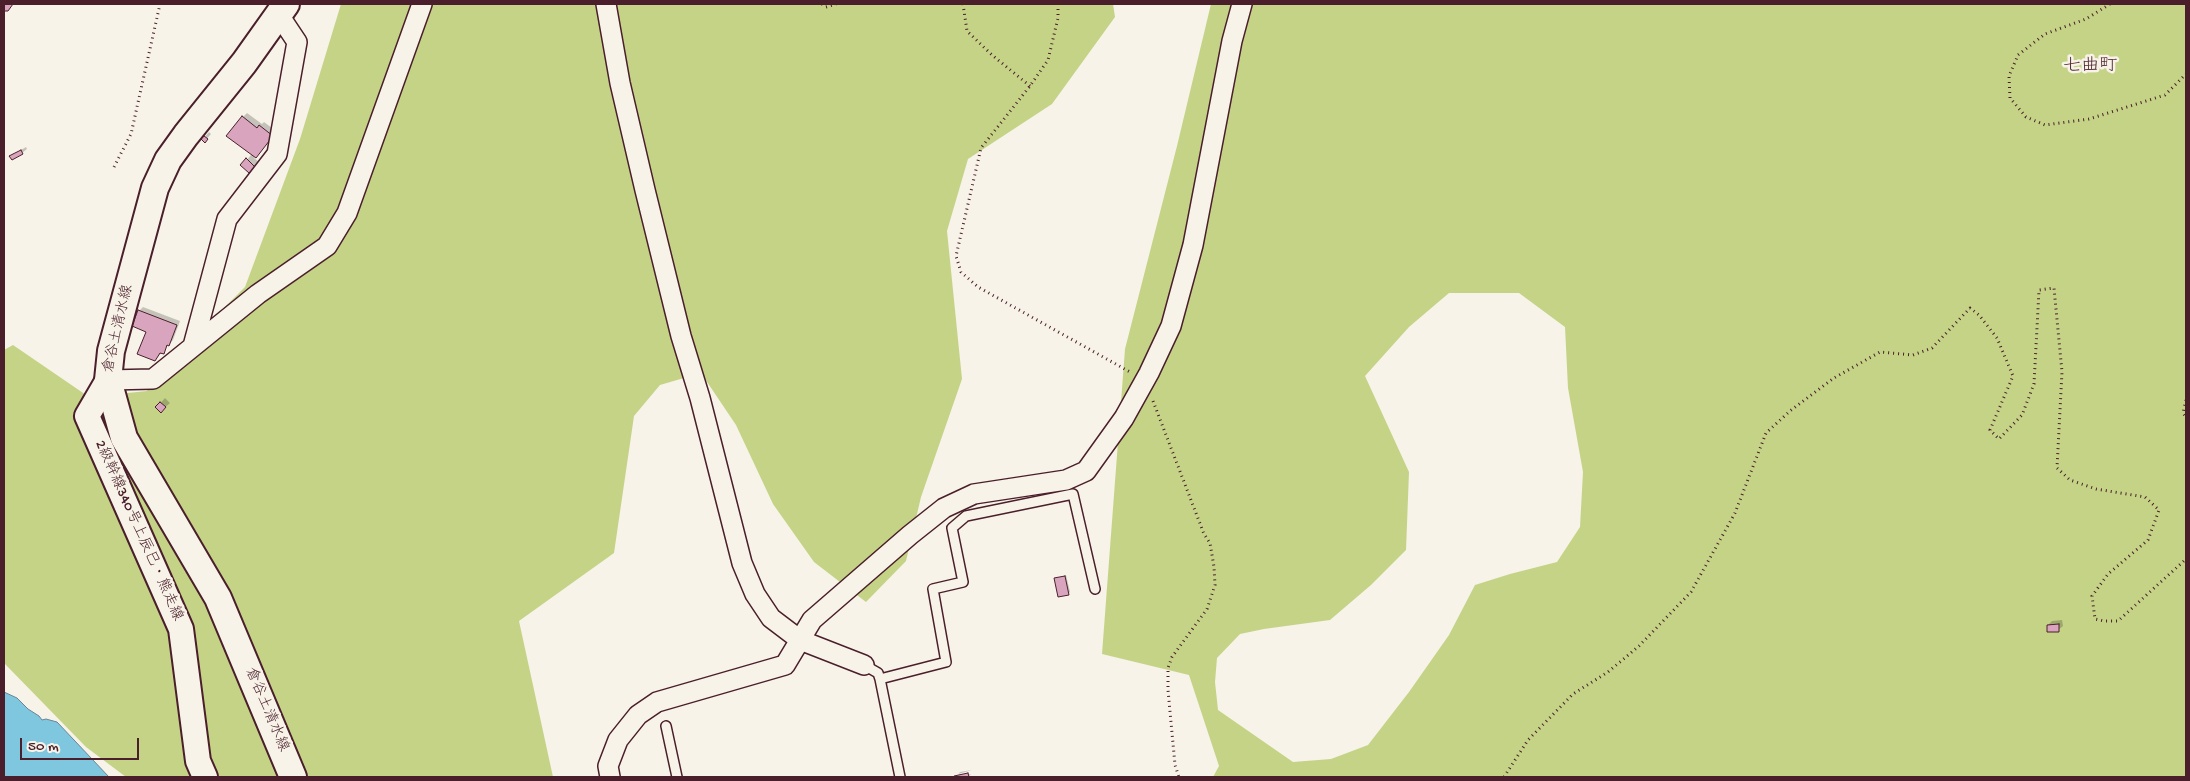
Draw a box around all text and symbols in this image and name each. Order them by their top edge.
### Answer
district label: 七曲町 [2063,56,2117,78]
street label: 倉谷土清水線 [100,283,138,375]
street label: 2級幹線340号上辰巳・熊走線 [90,438,186,624]
street label: 倉谷土清水線 [240,665,292,755]
scale bar [22,728,141,760]
text: 50 m [28,738,59,756]

